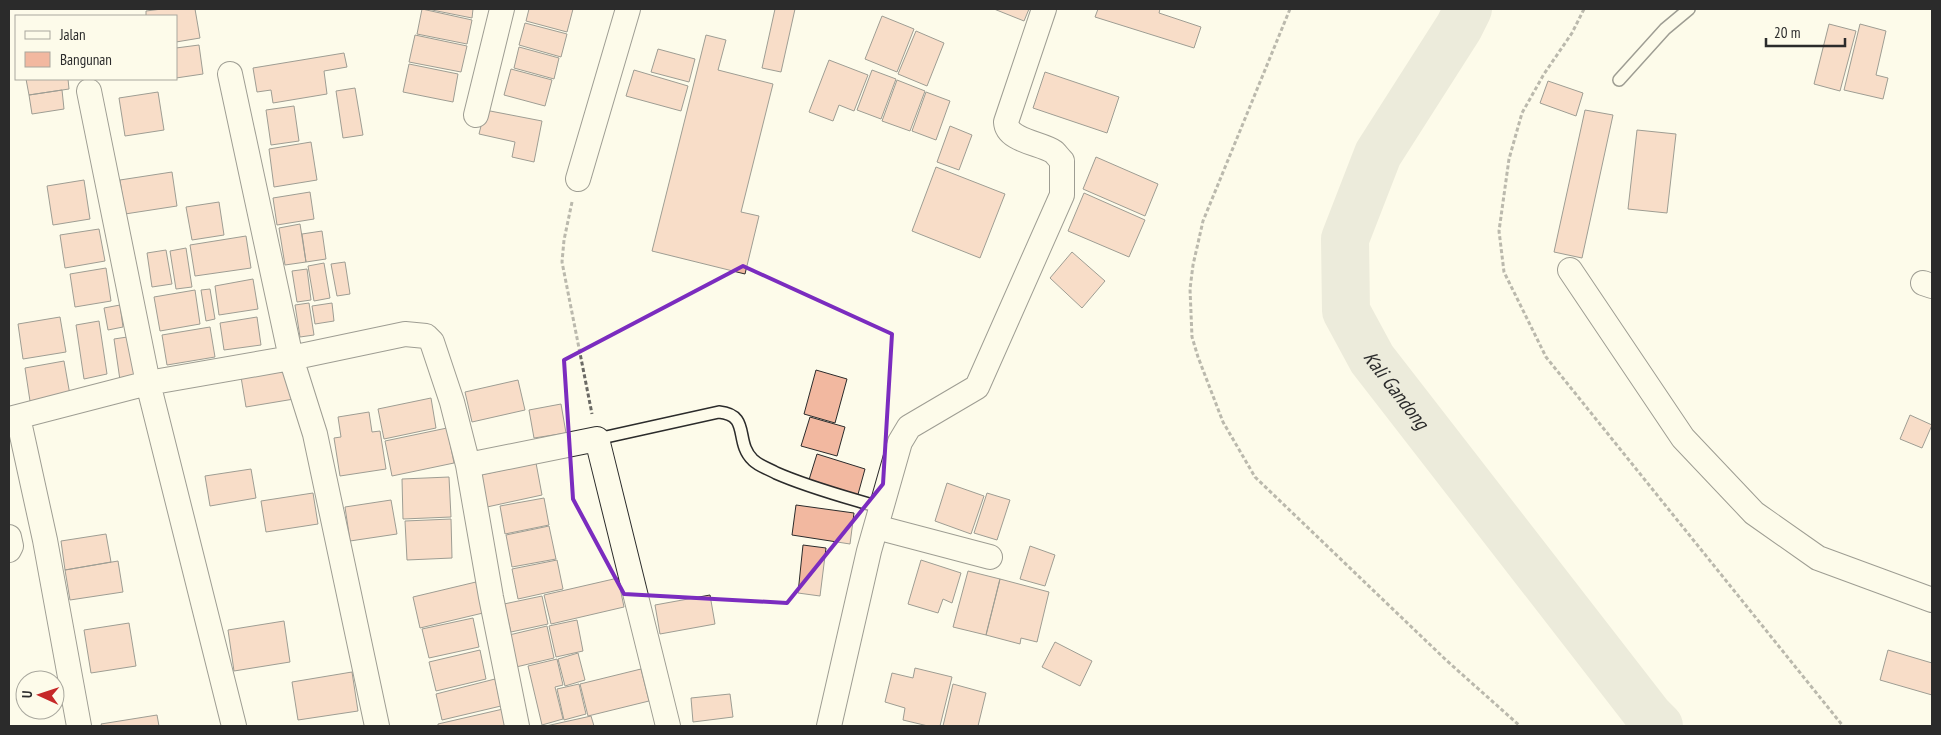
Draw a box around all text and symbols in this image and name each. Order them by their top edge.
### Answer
legend [15,15,178,80]
scale bar [1766,15,1845,47]
text: 20 m [1774,23,1800,42]
text: Jalan [59,25,86,44]
text: Bangunan [60,50,112,69]
water label: Kali Gandong [1357,347,1436,436]
north arrow [15,670,65,720]
text: U [18,690,36,698]

